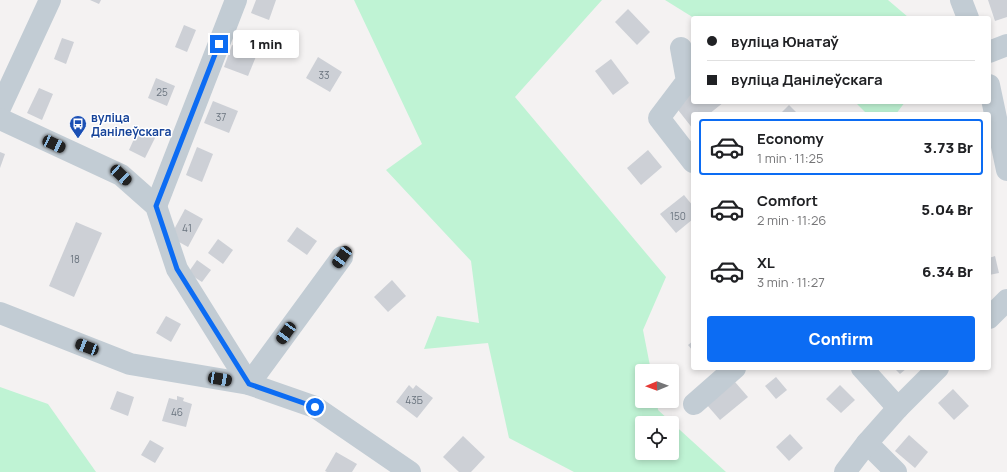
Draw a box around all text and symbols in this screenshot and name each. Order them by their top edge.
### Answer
callout: 1 min [233,30,299,58]
text: вуліца Юнатаў [731,31,839,52]
route end [210,35,228,53]
text: 1 min [250,35,282,53]
house number: 33 [318,68,330,82]
text: вуліца Данілеўскага [731,69,883,90]
house number: 25 [156,85,168,99]
place label: вуліца Данілеўскага [91,109,171,140]
house number: 37 [216,110,226,124]
bus stop icon: вуліца Данілеўскага [68,114,88,139]
text: Economy [757,128,824,149]
icon: car [709,129,745,165]
car [41,133,67,155]
text: 3.73 Br [924,137,973,158]
text: 1 min · 11:25 [757,149,824,167]
car [108,162,134,188]
text: Comfort [757,190,818,211]
icon: car [709,191,745,227]
text: 5.04 Br [921,199,973,220]
house number: 150 [670,209,686,223]
text: 2 min · 11:26 [757,211,826,229]
house number: 41 [182,221,192,235]
car [330,244,354,270]
house number: 18 [70,252,80,266]
text: XL [757,252,775,273]
icon: car [709,253,745,289]
text: 6.34 Br [922,261,973,282]
text: 3 min · 11:27 [757,273,825,291]
button: Confirm [707,316,975,362]
car [274,320,298,346]
car [74,337,100,357]
north arrow [635,364,679,408]
map controls [635,364,679,460]
car [207,371,233,387]
house number: 43Б [405,393,423,407]
route start [306,398,324,416]
house number: 46 [171,405,183,419]
button: locate [635,416,679,460]

